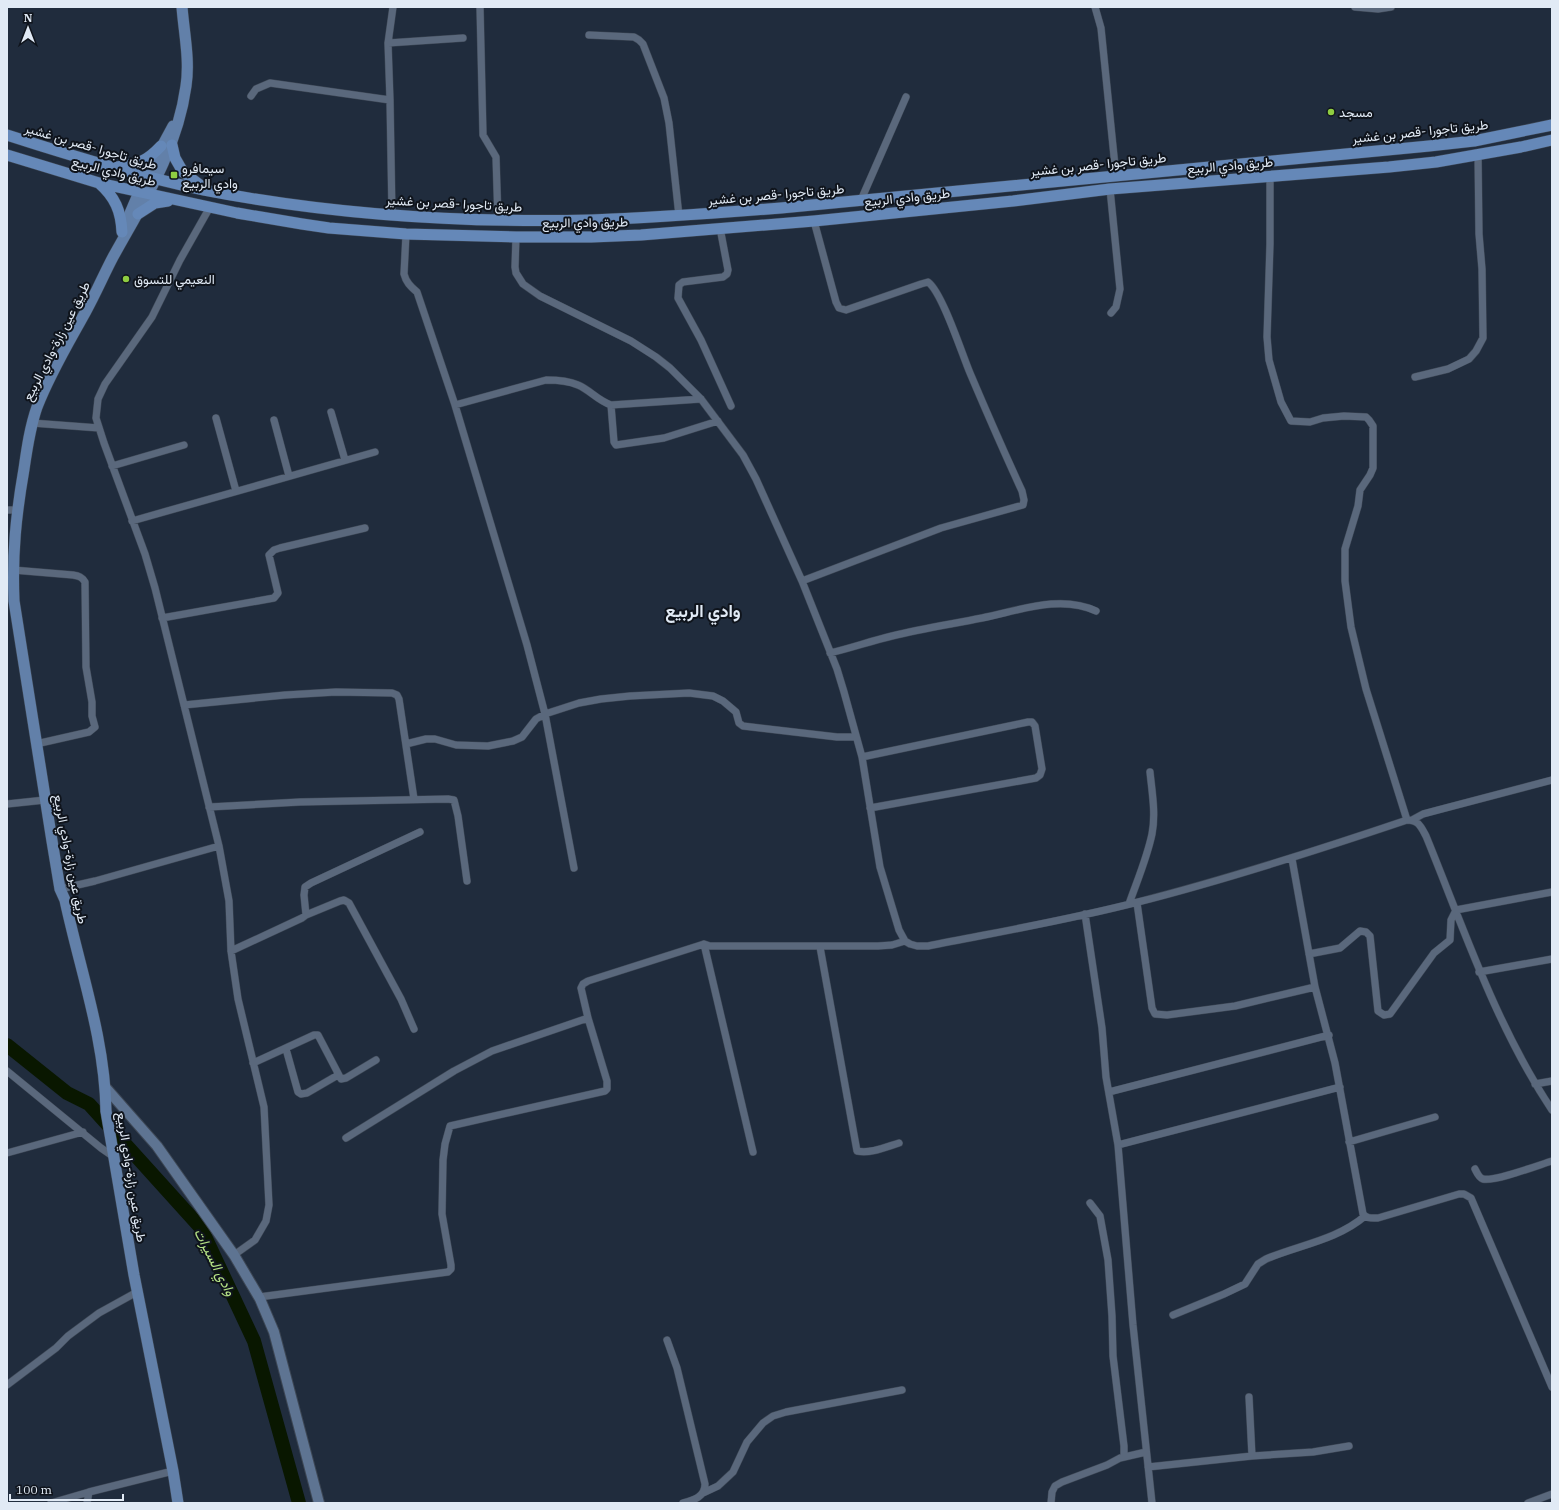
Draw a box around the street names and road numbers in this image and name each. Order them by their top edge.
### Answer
street label: طريق تاجورا -قصر بن غشير [1350,116,1489,147]
street label: طريق تاجورا -قصر بن غشير [22,119,159,174]
street label: طريق تاجورا -قصر بن غشير [1028,149,1167,180]
street label: طريق وادي الربيع [69,153,158,192]
street label: طريق وادي الربيع [1186,153,1274,180]
street label: طريق تاجورا -قصر بن غشير [706,180,845,209]
street label: طريق وادي الربيع [863,185,951,212]
street label: طريق تاجورا -قصر بن غشير [384,191,523,216]
street label: طريق وادي الربيع [542,213,628,234]
street label: طريق عين زارة-وادي الربيع [19,279,96,405]
street label: طريق عين زارة-وادي الربيع [48,793,91,926]
street label: طريق عين زارة-وادي الربيع [111,1111,150,1244]

